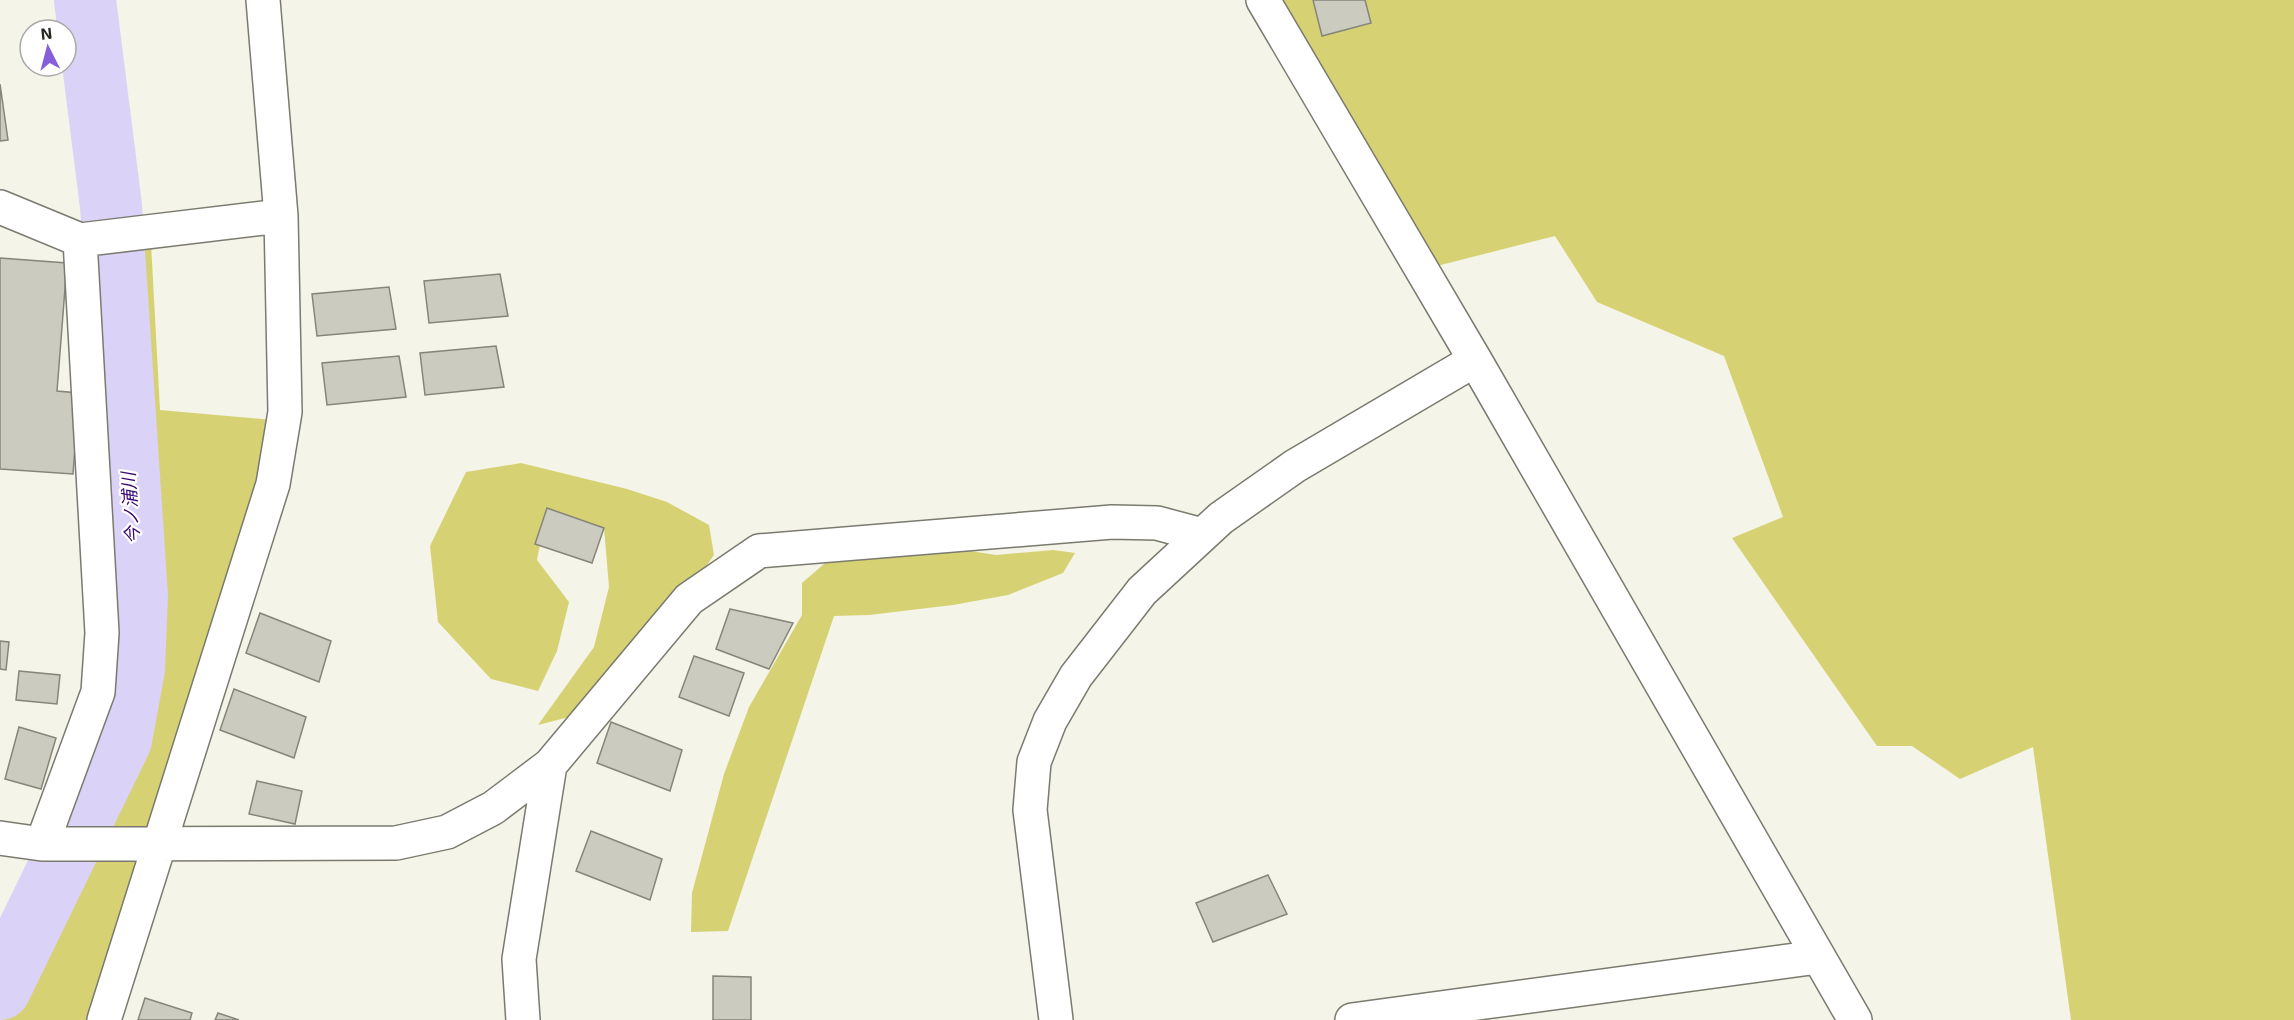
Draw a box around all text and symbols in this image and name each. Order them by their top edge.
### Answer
north arrow [18,18,78,78]
text: N [40,23,53,43]
water label: 今ノ浦川 [116,469,143,545]

